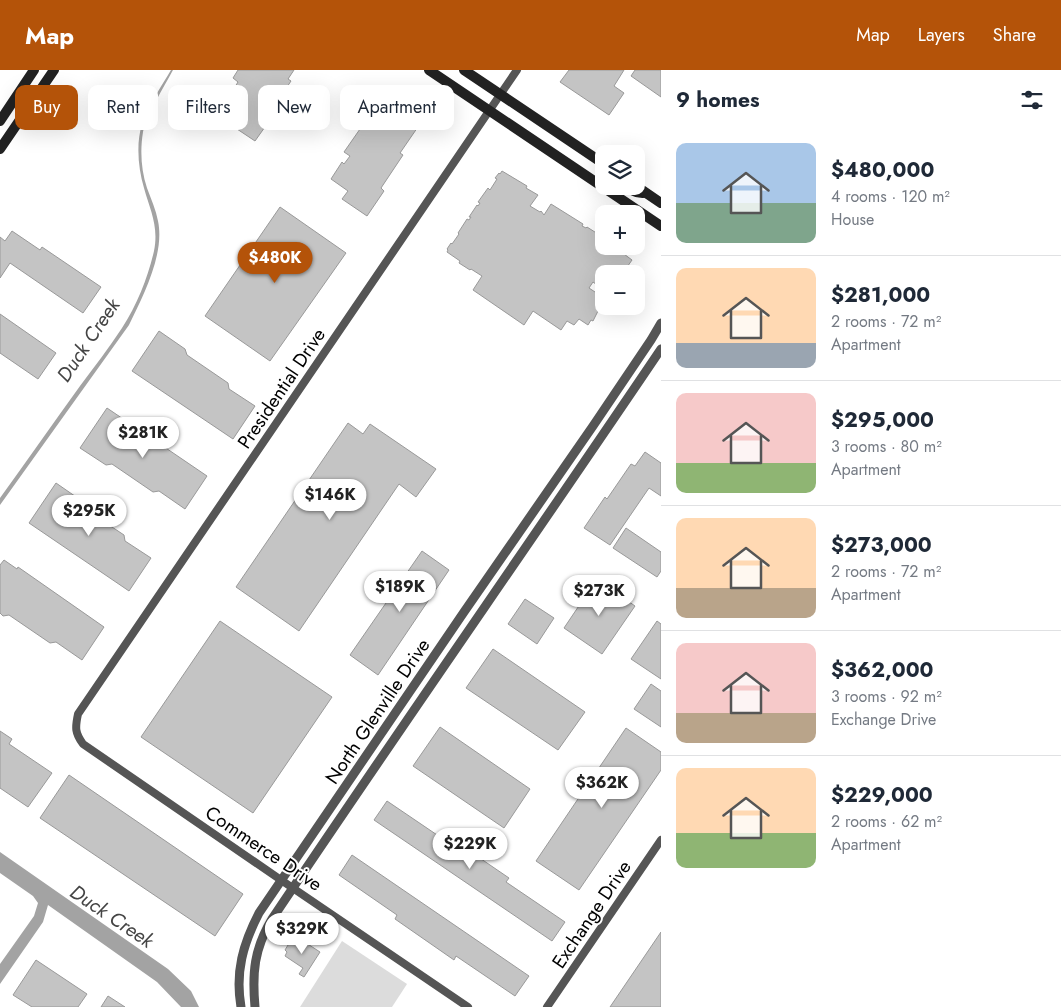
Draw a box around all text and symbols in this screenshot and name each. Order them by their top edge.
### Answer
text: Map [25,18,74,53]
text: Map [856,22,890,48]
text: Layers [918,22,965,48]
text: Share [993,22,1036,48]
chip: Buy [15,85,78,130]
chip: Rent [88,85,158,130]
chip: Filters [168,85,248,130]
chip: New [258,85,330,130]
chip: Apartment [340,85,454,130]
text: 9 homes [676,85,760,115]
icon: filters [1018,86,1046,114]
map controls [595,145,645,315]
button: layers [595,145,645,195]
text: $480,000 [831,155,934,185]
icon: home [716,163,776,223]
text: 4 rooms · 120 m² [831,185,950,208]
button: + [595,205,645,255]
text: House [831,208,874,231]
pin: $480K [240,242,310,284]
text: $480K [249,246,301,269]
button: − [595,265,645,315]
text: $281,000 [831,280,930,310]
icon: home [716,288,776,348]
water label: Duck Creek [50,291,128,388]
text: 2 rooms · 72 m² [831,310,941,333]
street label: Presidential Drive [231,322,332,454]
text: Apartment [831,333,901,356]
text: $295,000 [831,405,934,435]
icon: home [716,413,776,473]
pin: $281K [108,416,178,459]
text: $281K [118,421,168,444]
text: 3 rooms · 80 m² [831,435,942,458]
text: Apartment [831,458,901,481]
pin: $146K [295,478,365,521]
text: $146K [304,483,356,506]
pin: $295K [54,494,124,537]
text: $295K [63,499,115,522]
text: $273,000 [831,530,932,560]
icon: home [716,538,776,598]
text: 2 rooms · 72 m² [831,560,941,583]
pin: $189K [365,570,435,613]
pin: $273K [564,574,634,617]
text: $189K [375,575,425,598]
text: $273K [573,579,625,602]
text: Apartment [831,583,901,606]
street label: North Glenville Drive [319,633,436,789]
text: $362,000 [831,655,933,685]
icon: home [716,663,776,723]
text: 3 rooms · 92 m² [831,685,942,708]
text: Exchange Drive [831,708,936,731]
pin: $362K [567,766,637,809]
text: $362K [576,771,628,794]
text: $229,000 [831,780,933,810]
icon: home [716,788,776,848]
street label: Commerce Drive [200,799,328,898]
text: 2 rooms · 62 m² [831,810,942,833]
pin: $229K [435,828,505,870]
text: $229K [444,832,496,855]
text: Apartment [831,833,901,856]
street label: Exchange Drive [545,855,638,974]
water label: Duck Creek [64,878,161,956]
pin: $329K [267,912,337,955]
text: $329K [276,917,328,940]

